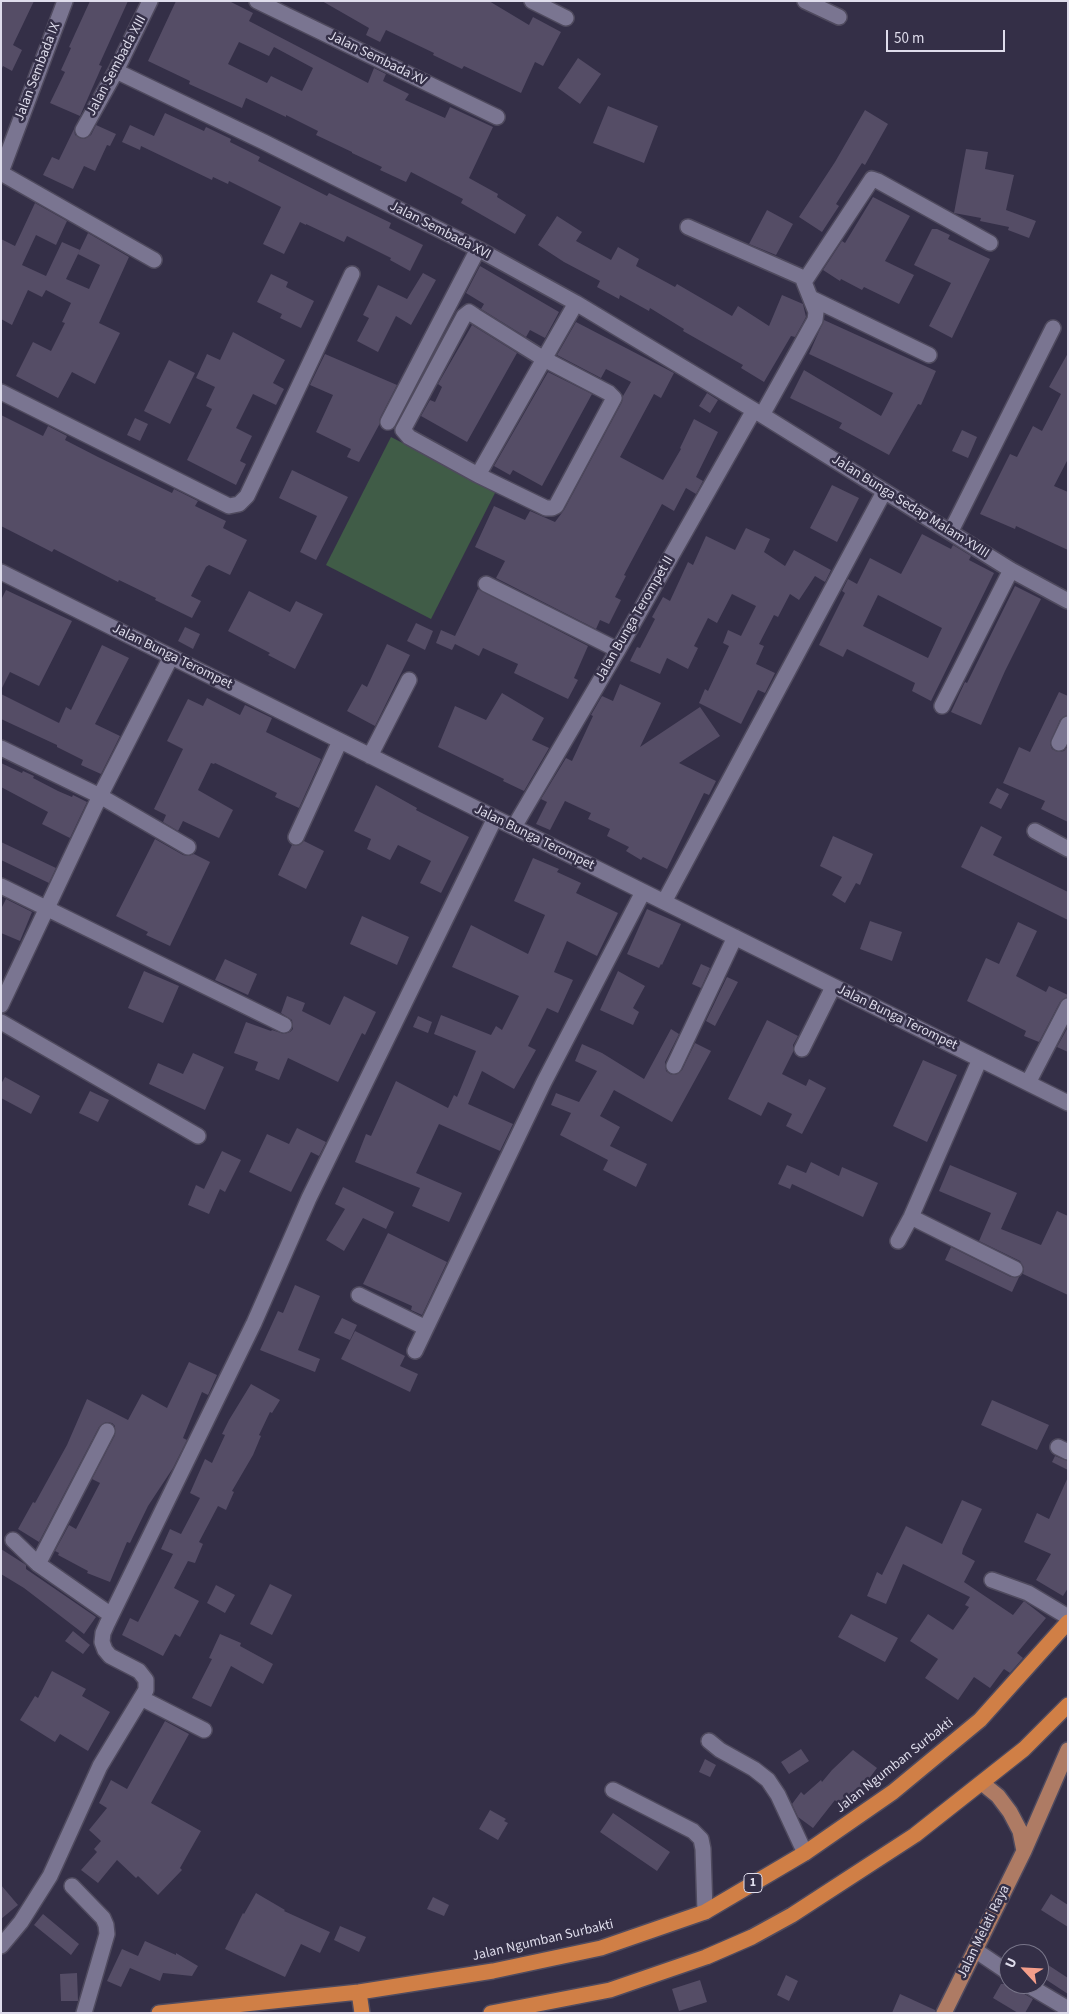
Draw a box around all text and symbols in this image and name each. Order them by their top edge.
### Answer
street label: Jalan Sembada XIII [83,13,151,119]
street label: Jalan Sembada IX [12,20,64,124]
scale bar [889,20,1008,52]
street label: Jalan Sembada XV [325,28,429,90]
text: 50 m [894,28,924,49]
street label: Jalan Sembada XVI [387,198,493,264]
street label: Jalan Bunga Sedap Malam XVIII [828,452,992,562]
street label: Jalan Bunga Terompet II [592,553,678,685]
street label: Jalan Bunga Terompet [109,621,235,693]
street label: Jalan Bunga Terompet [471,802,597,874]
street label: Jalan Bunga Terompet [834,982,960,1054]
street label: Jalan Ngumban Surbakti [833,1715,957,1817]
road number: 1 [744,1874,762,1892]
street label: Jalan Melati Raya [954,1883,1014,1981]
street label: Jalan Ngumban Surbakti [471,1917,615,1965]
north arrow [999,1944,1049,1994]
text: U [1000,1955,1022,1972]

